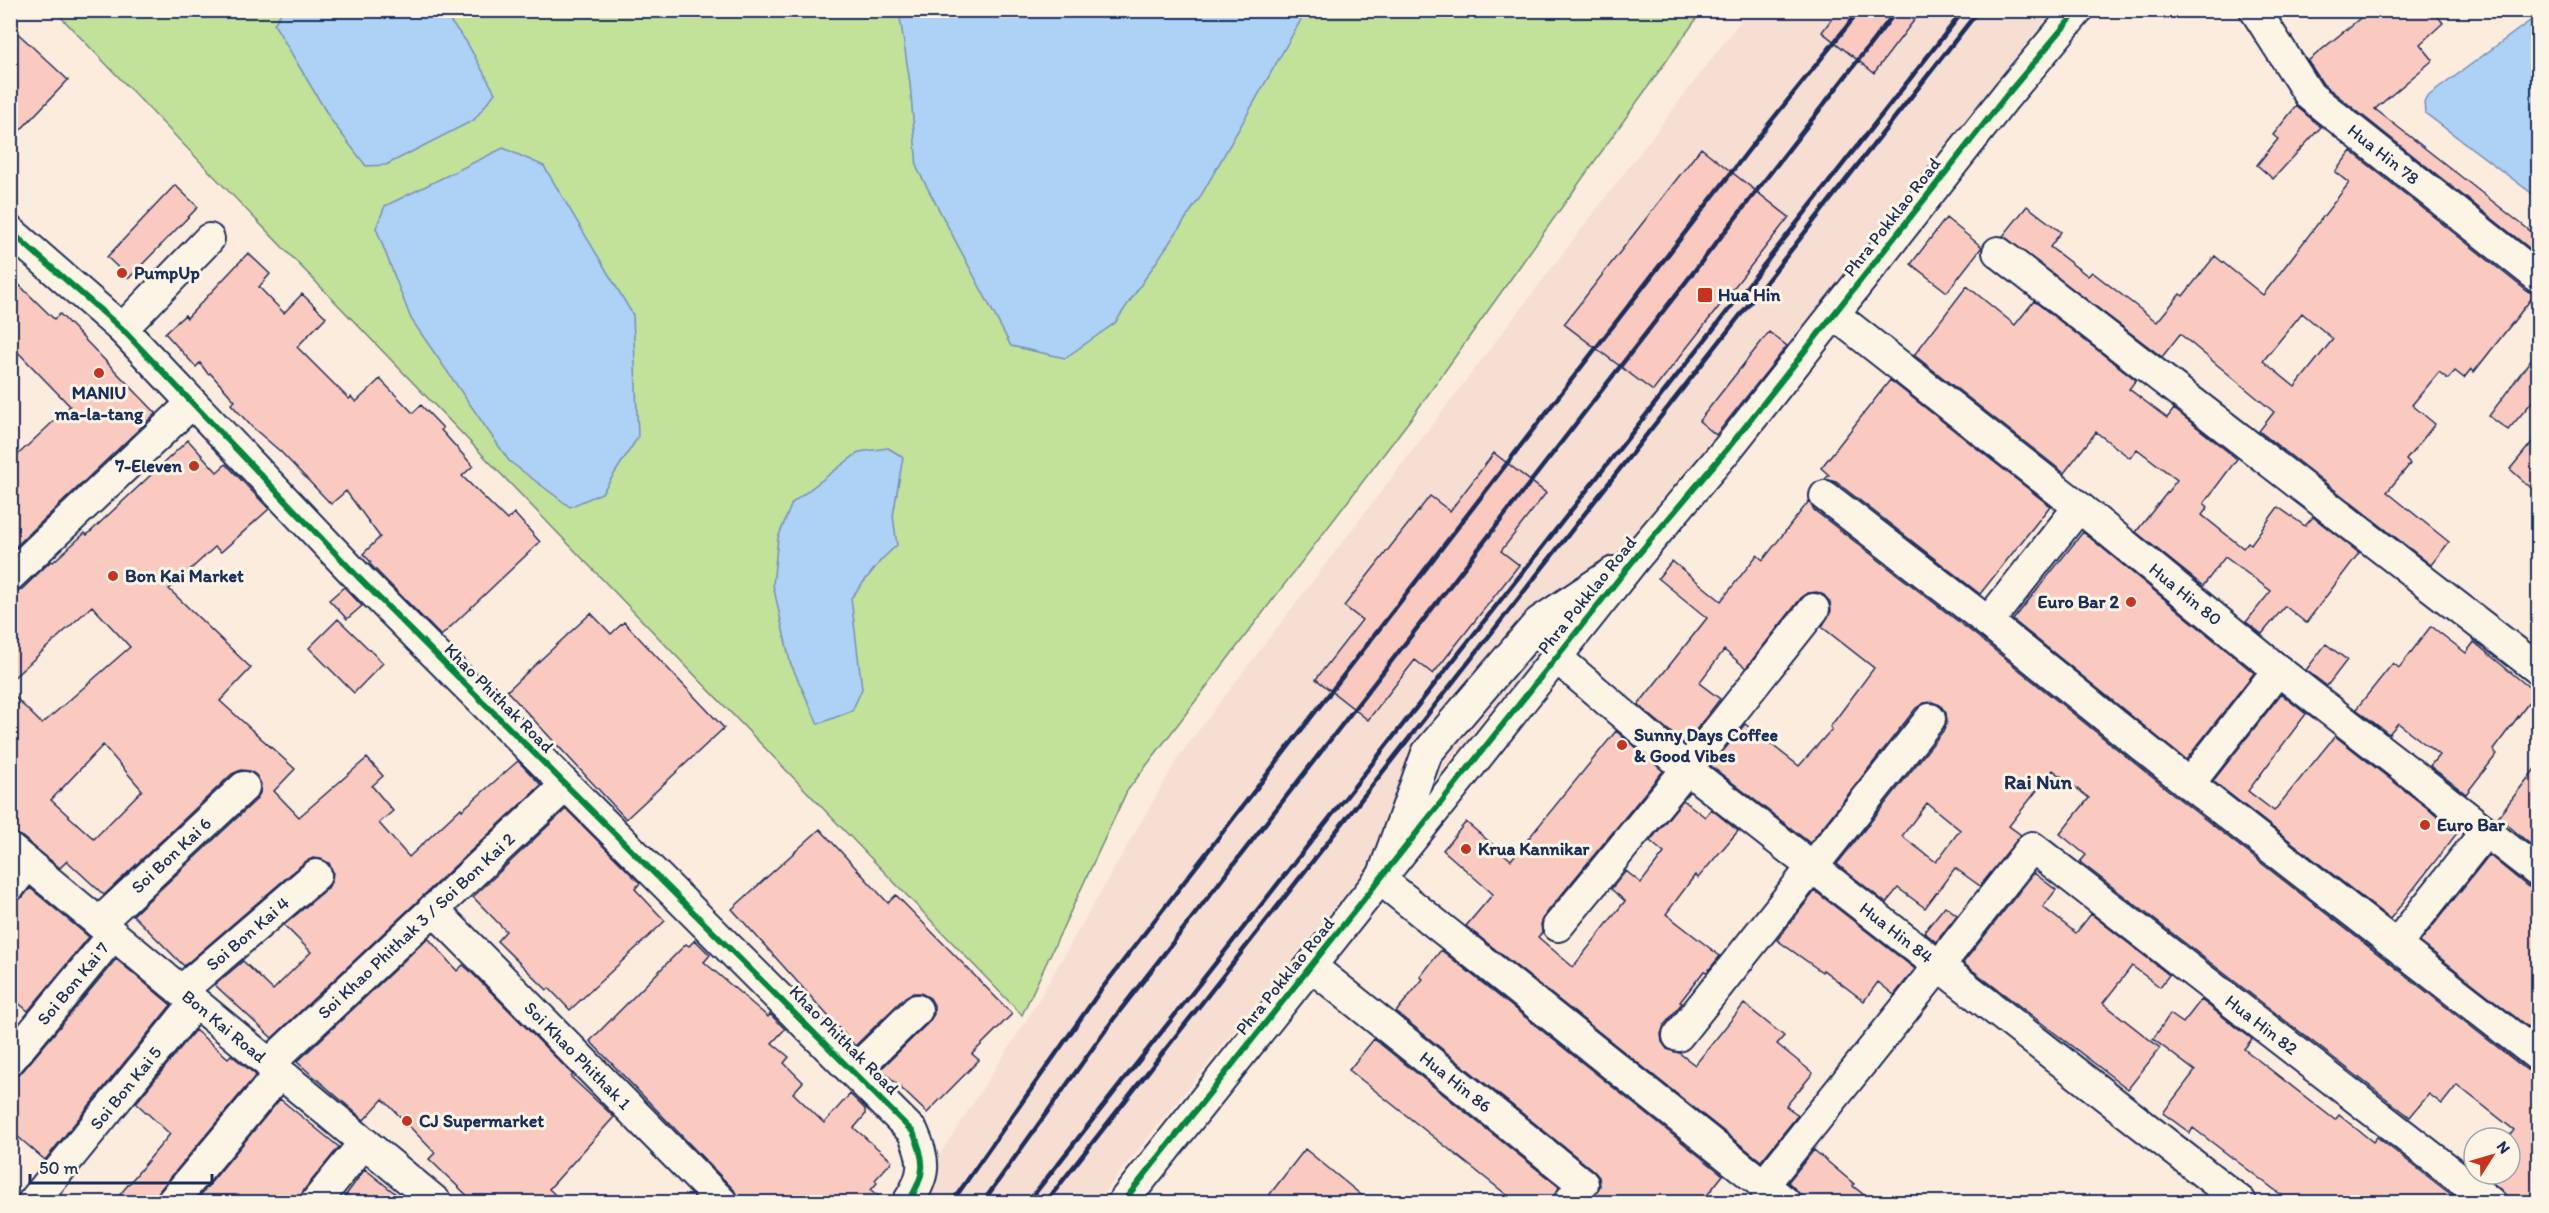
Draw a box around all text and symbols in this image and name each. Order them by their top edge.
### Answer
street label: Hua Hin 78 [2343,119,2424,190]
street label: Phra Pokklao Road [1839,153,1945,281]
place label: PumpUp [134,262,200,284]
marker: PumpUp [115,266,129,280]
place label: Hua Hin [1718,284,1781,306]
marker: Hua Hin [1696,286,1714,304]
marker: MANIU ma-la-tang [92,366,106,380]
place label: MANIU ma-la-tang [54,382,144,425]
place label: 7-Eleven [114,455,183,477]
marker: 7-Eleven [187,459,201,473]
street label: Phra Pokklao Road [1533,532,1641,658]
street label: Hua Hin 80 [2145,558,2226,630]
place label: Bon Kai Market [125,565,244,587]
marker: Bon Kai Market [106,569,120,583]
place label: Euro Bar 2 [2038,591,2120,613]
marker: Euro Bar 2 [2124,595,2138,609]
street label: Khao Phithak Road [440,639,559,758]
place label: Sunny Days Coffee & Good Vibes [1634,724,1779,767]
marker: Sunny Days Coffee & Good Vibes [1615,738,1629,752]
district label: Rai Nun [2004,770,2073,794]
street label: Soi Bon Kai 6 [127,812,216,898]
place label: Euro Bar [2437,814,2506,836]
marker: Euro Bar [2418,818,2432,832]
street label: Soi Khao Phithak 3 / Soi Bon Kai 2 [313,828,520,1024]
place label: Krua Kannikar [1478,838,1590,860]
marker: Krua Kannikar [1459,842,1473,856]
street label: Soi Bon Kai 4 [201,892,294,976]
street label: Hua Hin 84 [1855,897,1938,968]
street label: Phra Pokklao Road [1231,913,1339,1039]
street label: Soi Bon Kai 7 [32,937,114,1030]
street label: Khao Phithak Road [785,981,904,1100]
street label: Bon Kai Road [177,985,271,1068]
street label: Hua Hin 82 [2221,990,2303,1060]
street label: Soi Khao Phithak 1 [519,997,636,1114]
street label: Soi Bon Kai 5 [85,1042,166,1134]
street label: Hua Hin 86 [1415,1047,1496,1117]
place label: CJ Supermarket [419,1110,544,1132]
marker: CJ Supermarket [400,1114,414,1128]
north arrow [2462,1126,2522,1186]
text: N [2493,1137,2514,1157]
scale bar [30,1147,212,1185]
text: 50 m [39,1157,79,1179]

